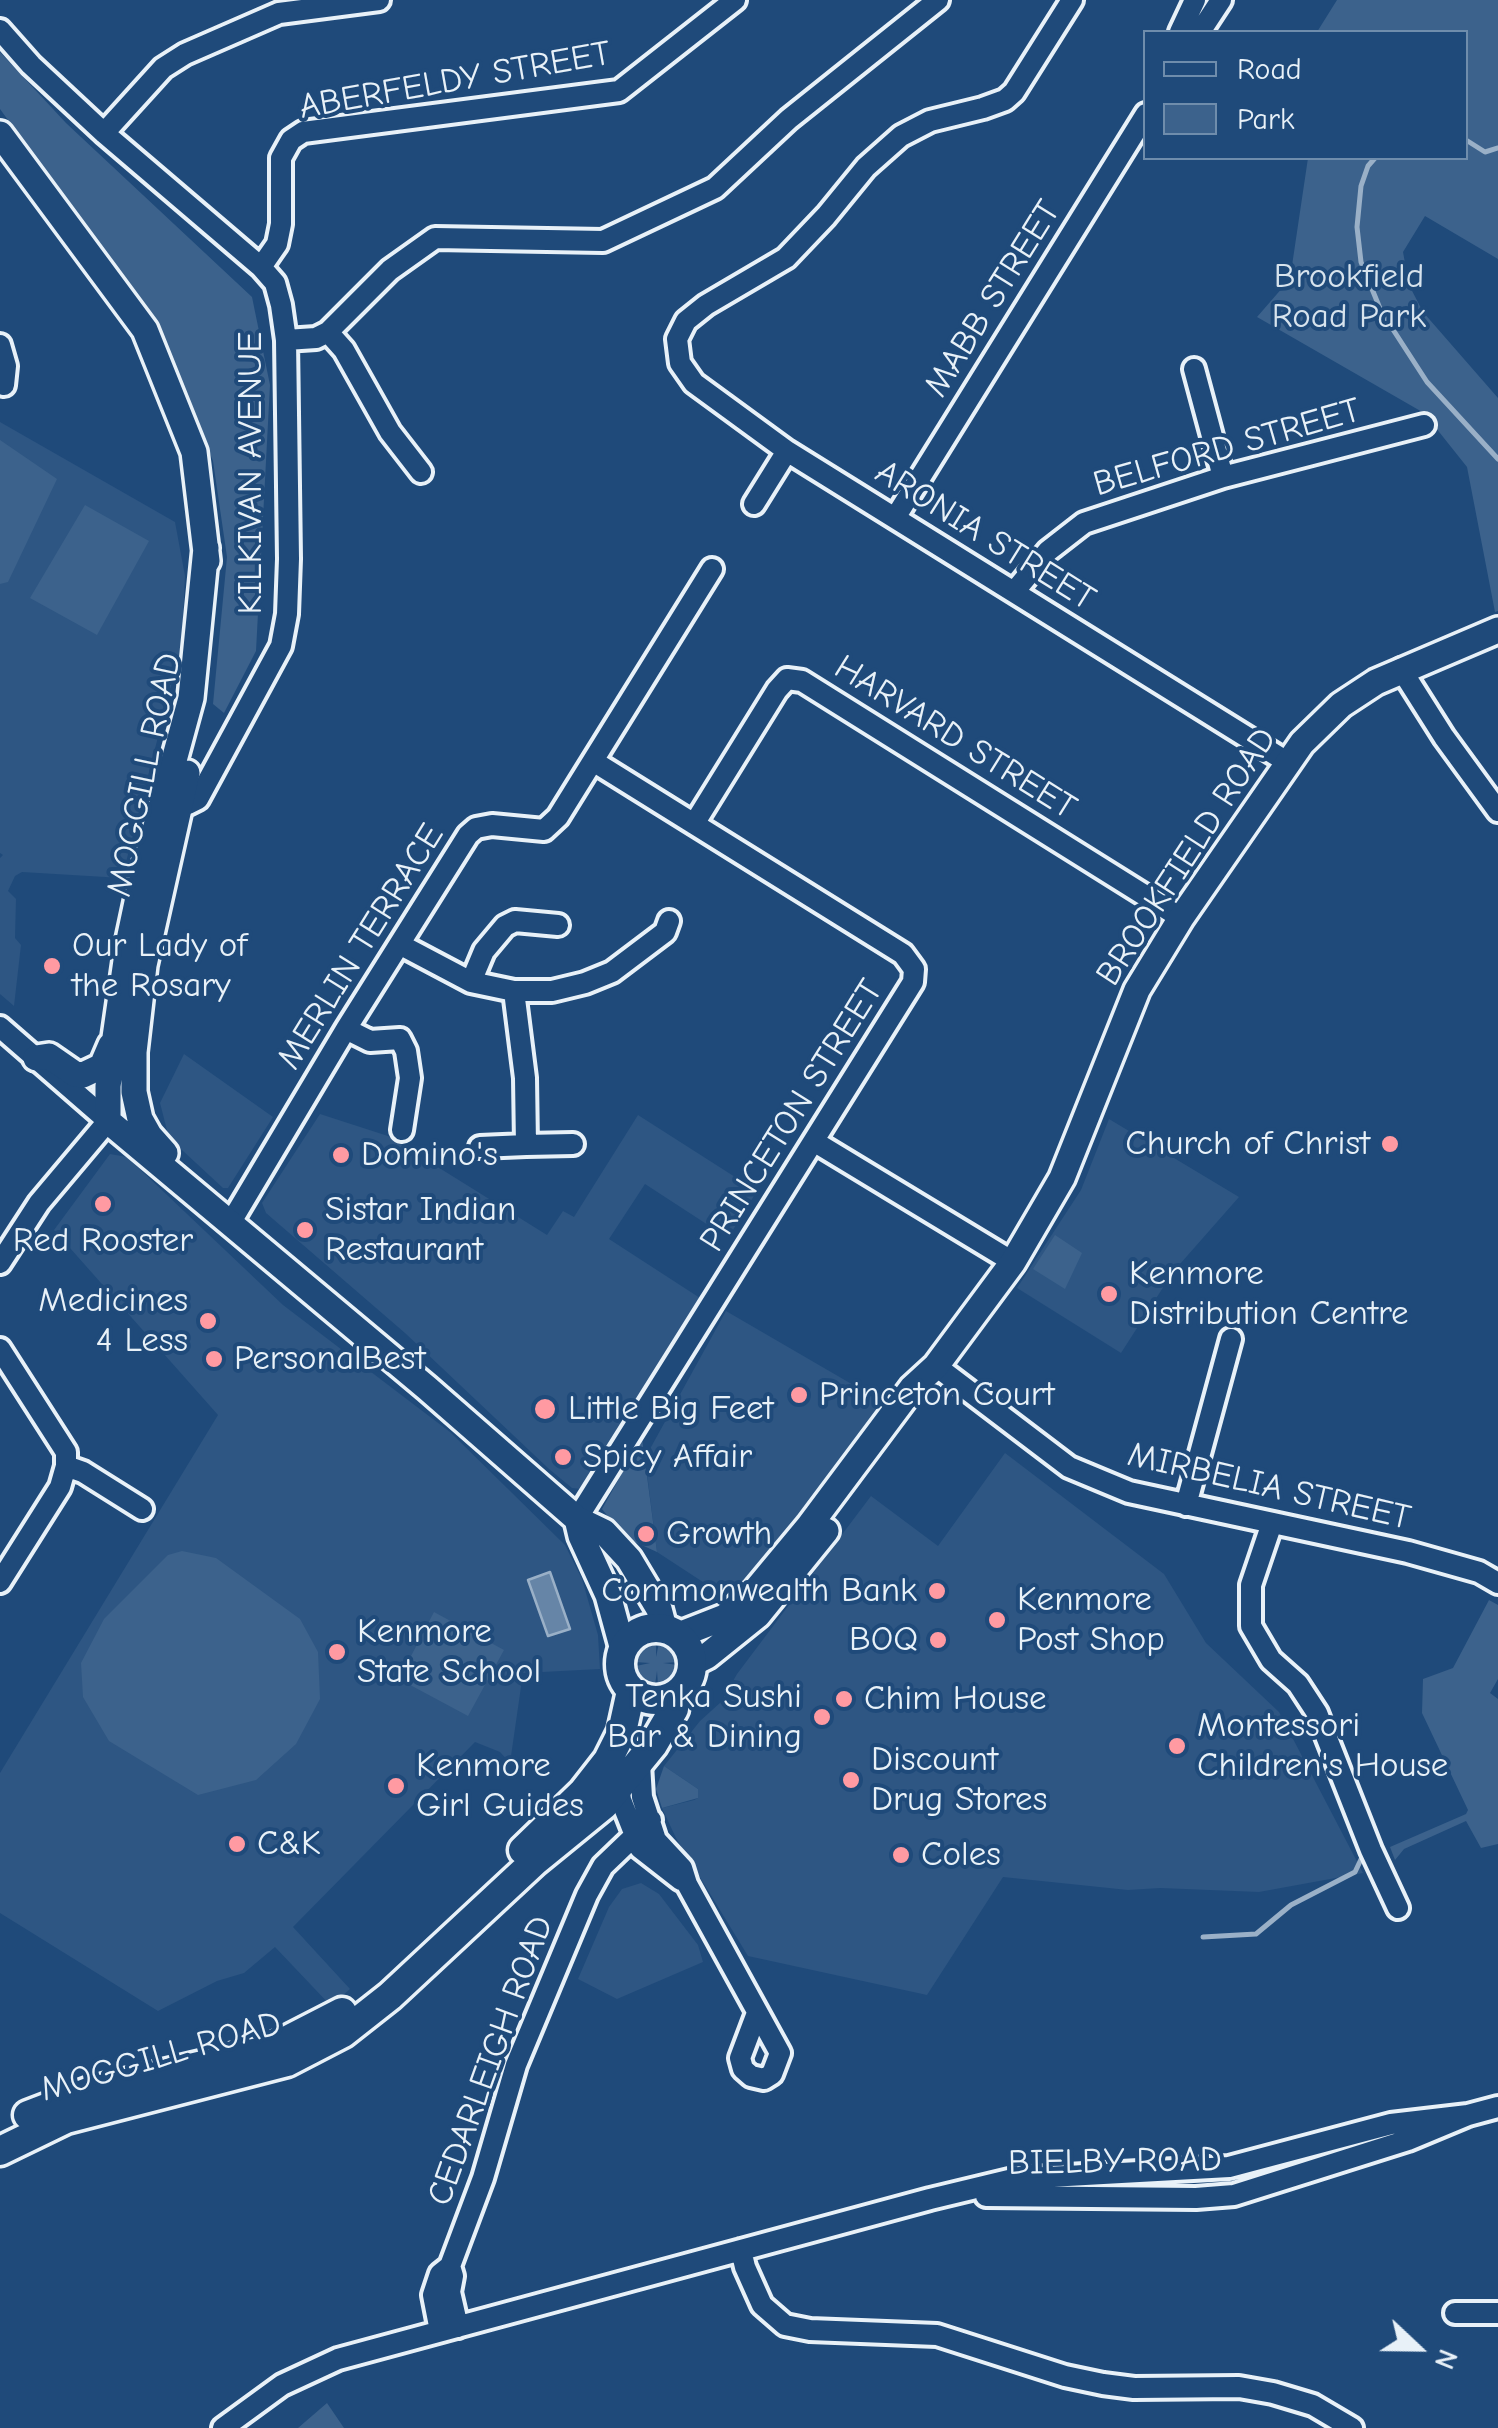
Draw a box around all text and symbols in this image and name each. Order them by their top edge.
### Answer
legend [1143,30,1468,160]
street label: ABERFELDY STREET [296,33,614,129]
text: Road [1237,52,1302,87]
text: Park [1237,102,1294,137]
street label: MABB STREET [916,193,1070,405]
park label: Brookfield Road Park [1272,256,1426,338]
street label: KILKIVAN AVENUE [230,332,272,614]
street label: BELFORD STREET [1089,390,1365,506]
street label: ARONIA STREET [867,452,1103,620]
street label: HARVARD STREET [826,647,1084,829]
street label: MOGGILL ROAD [99,649,191,901]
street label: BROOKFIELD ROAD [1088,720,1286,994]
street label: MERLIN TERRACE [269,817,453,1077]
place label: Our Lady of the Rosary [72,925,247,1007]
marker: Our Lady of the Rosary [41,955,63,977]
street label: PRINCETON STREET [691,972,893,1260]
place label: Church of Christ [1125,1123,1370,1165]
marker: Church of Christ [1379,1133,1401,1155]
place label: Domino's [361,1134,498,1176]
marker: Domino's [330,1144,352,1166]
place label: Sistar Indian Restaurant [325,1189,516,1271]
marker: Red Rooster [92,1193,114,1215]
marker: Sistar Indian Restaurant [294,1219,316,1241]
place label: Red Rooster [13,1220,193,1262]
place label: Kenmore Distribution Centre [1129,1253,1409,1335]
place label: Medicines 4 Less [38,1280,188,1362]
marker: Kenmore Distribution Centre [1098,1283,1120,1305]
marker: Medicines 4 Less [197,1310,219,1332]
place label: PersonalBest [234,1338,425,1380]
marker: PersonalBest [203,1348,225,1370]
place label: Princeton Court [819,1374,1055,1416]
marker: Princeton Court [788,1384,810,1406]
place label: Little Big Feet [568,1388,774,1430]
marker: Little Big Feet [532,1396,558,1422]
street label: MIRBELIA STREET [1124,1434,1414,1540]
place label: Spicy Affair [583,1436,752,1478]
marker: Spicy Affair [552,1446,574,1468]
place label: Growth [666,1513,772,1555]
marker: Growth [635,1523,657,1545]
place label: Commonwealth Bank [601,1570,917,1612]
place label: Kenmore Post Shop [1017,1579,1165,1661]
marker: Commonwealth Bank [926,1580,948,1602]
marker: Kenmore Post Shop [986,1609,1008,1631]
place label: Kenmore State School [357,1611,541,1693]
place label: BOQ [849,1619,918,1661]
marker: BOQ [927,1629,949,1651]
marker: Kenmore State School [326,1641,348,1663]
place label: Tenka Sushi Bar & Dining [607,1676,802,1758]
place label: Chim House [864,1678,1047,1720]
marker: Chim House [833,1688,855,1710]
place label: Montessori Children's House [1197,1705,1448,1787]
marker: Tenka Sushi Bar & Dining [811,1706,833,1728]
marker: Montessori Children's House [1166,1735,1188,1757]
place label: Discount Drug Stores [871,1739,1047,1821]
place label: Kenmore Girl Guides [416,1745,584,1827]
marker: Discount Drug Stores [840,1769,862,1791]
marker: Kenmore Girl Guides [385,1775,407,1797]
place label: C&K [257,1823,321,1865]
marker: C&K [226,1833,248,1855]
place label: Coles [921,1834,1001,1876]
marker: Coles [890,1844,912,1866]
street label: CEDARLEIGH ROAD [419,1911,563,2211]
street label: MOGGILL ROAD [36,2003,286,2111]
street label: BIELBY ROAD [1008,2139,1222,2185]
north arrow [1368,2298,1468,2398]
text: N [1428,2345,1464,2374]

